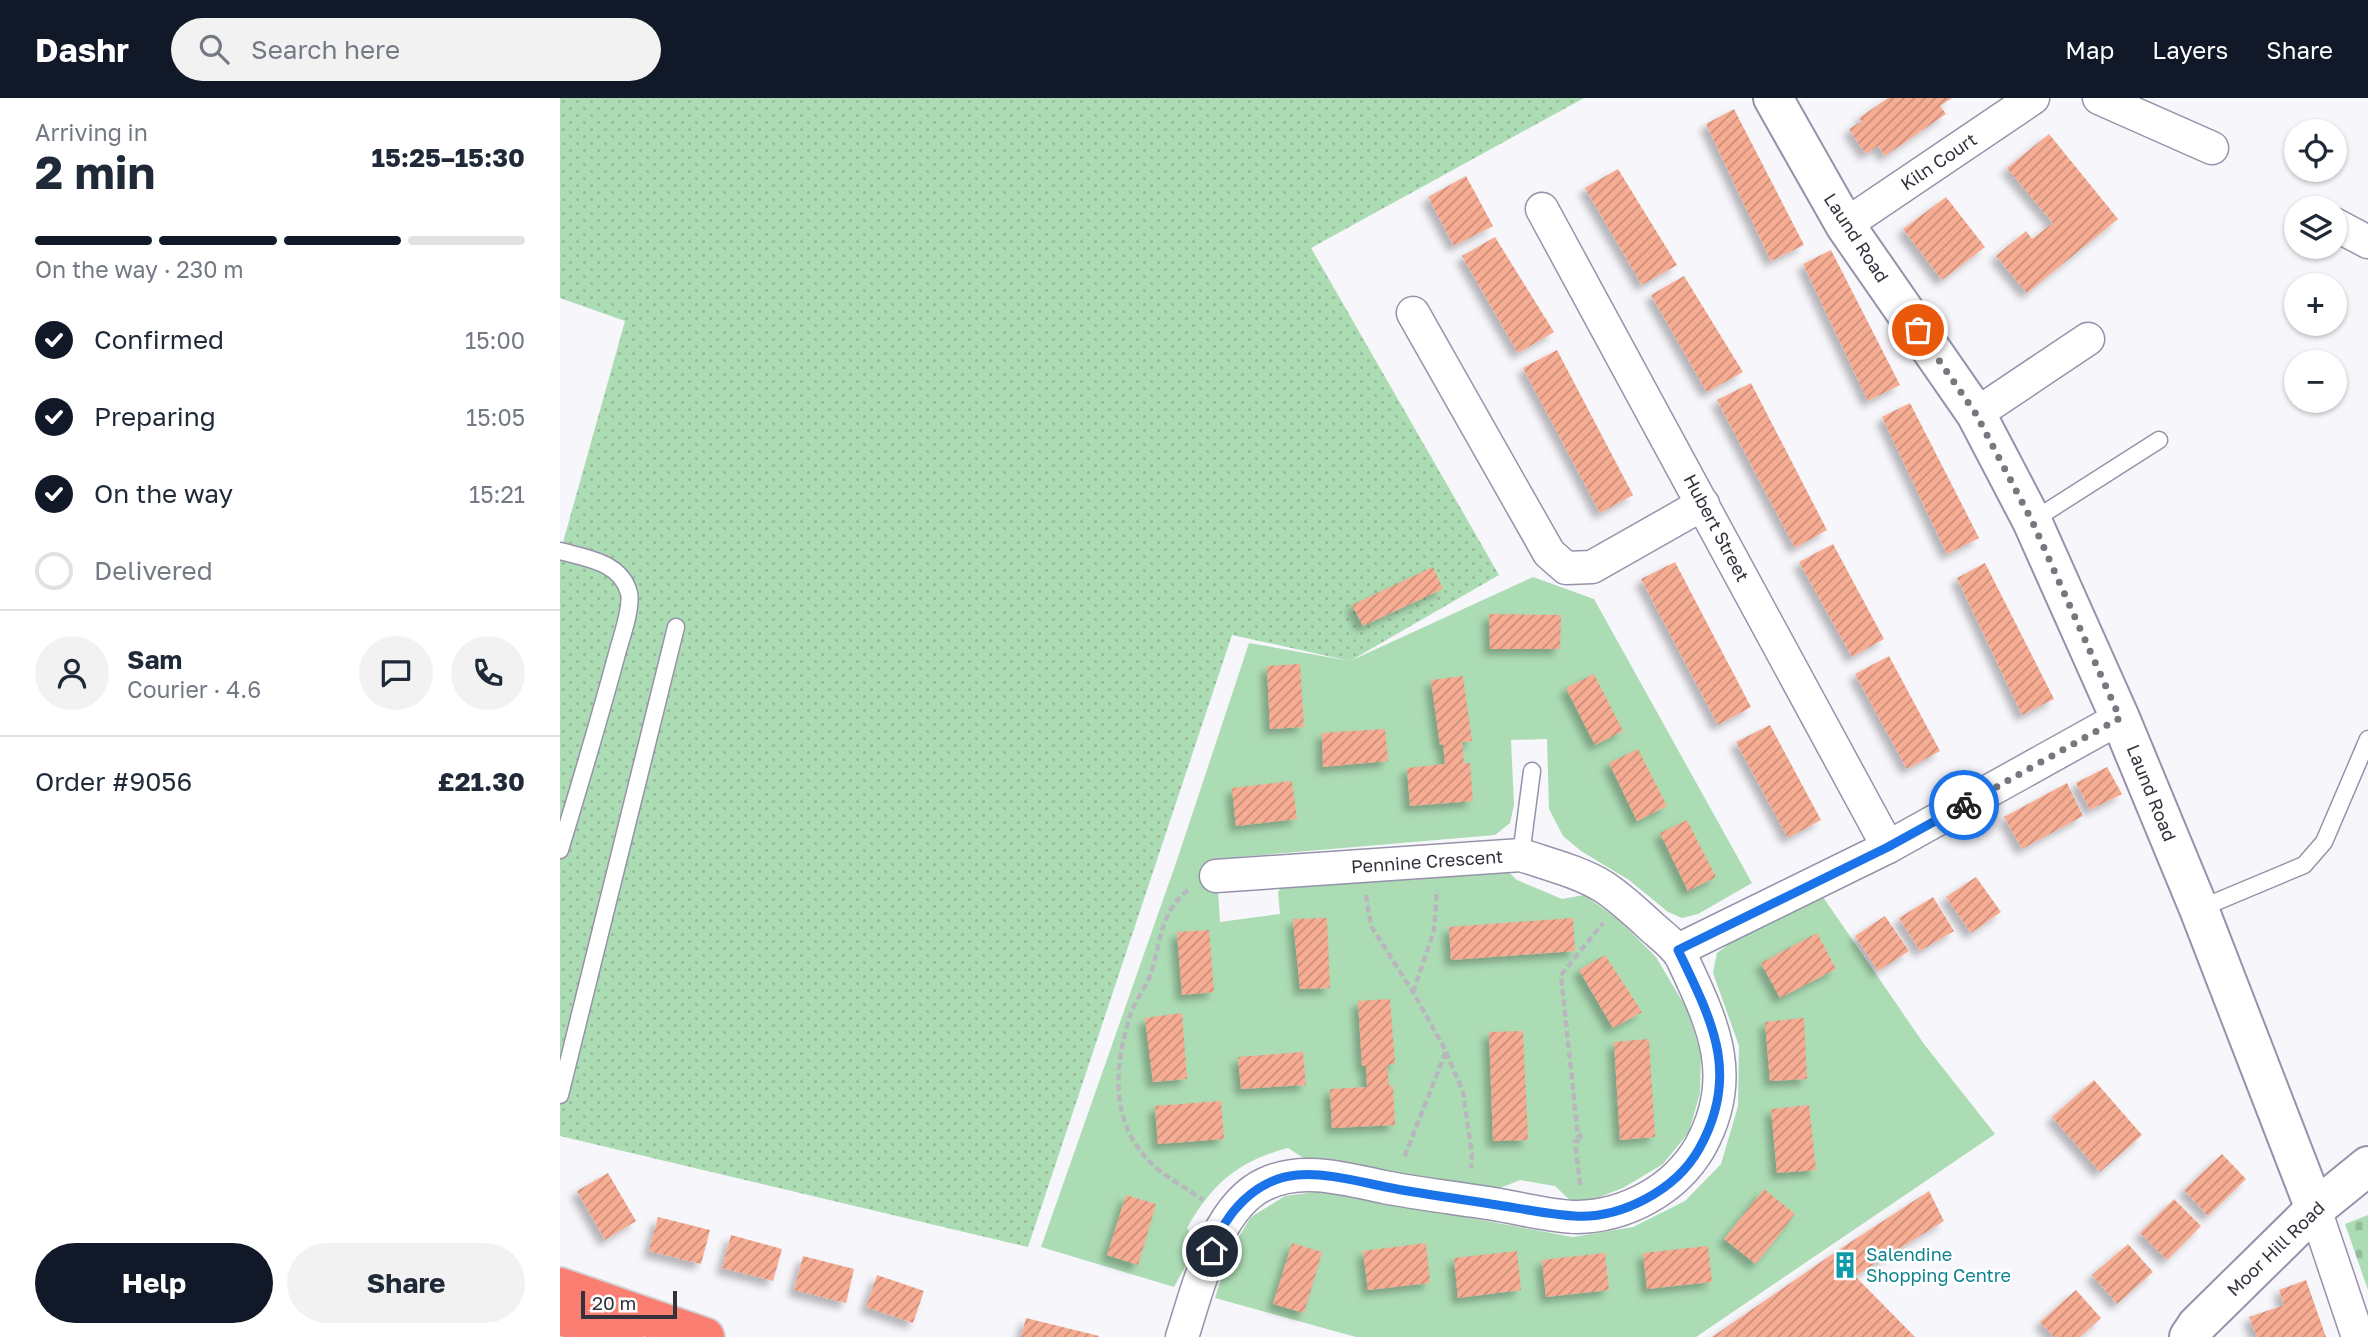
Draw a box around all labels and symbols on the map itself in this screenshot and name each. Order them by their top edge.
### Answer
street label: Kiln Court [1896,128,1981,195]
street label: Laund Road [1820,189,1894,286]
pin [1888,300,1948,360]
street label: Hubert Street [1679,470,1754,585]
street label: Laund Road [2123,741,2181,844]
courier [1929,770,1999,840]
street label: Pennine Crescent [1350,845,1504,877]
street label: Moor Hill Road [2222,1196,2329,1300]
pin [1182,1221,1242,1281]
place label: Salendine Shopping Centre [1866,1243,2011,1286]
building icon: Salendine Shopping Centre [1830,1250,1860,1280]
scale bar [581,1288,677,1320]

